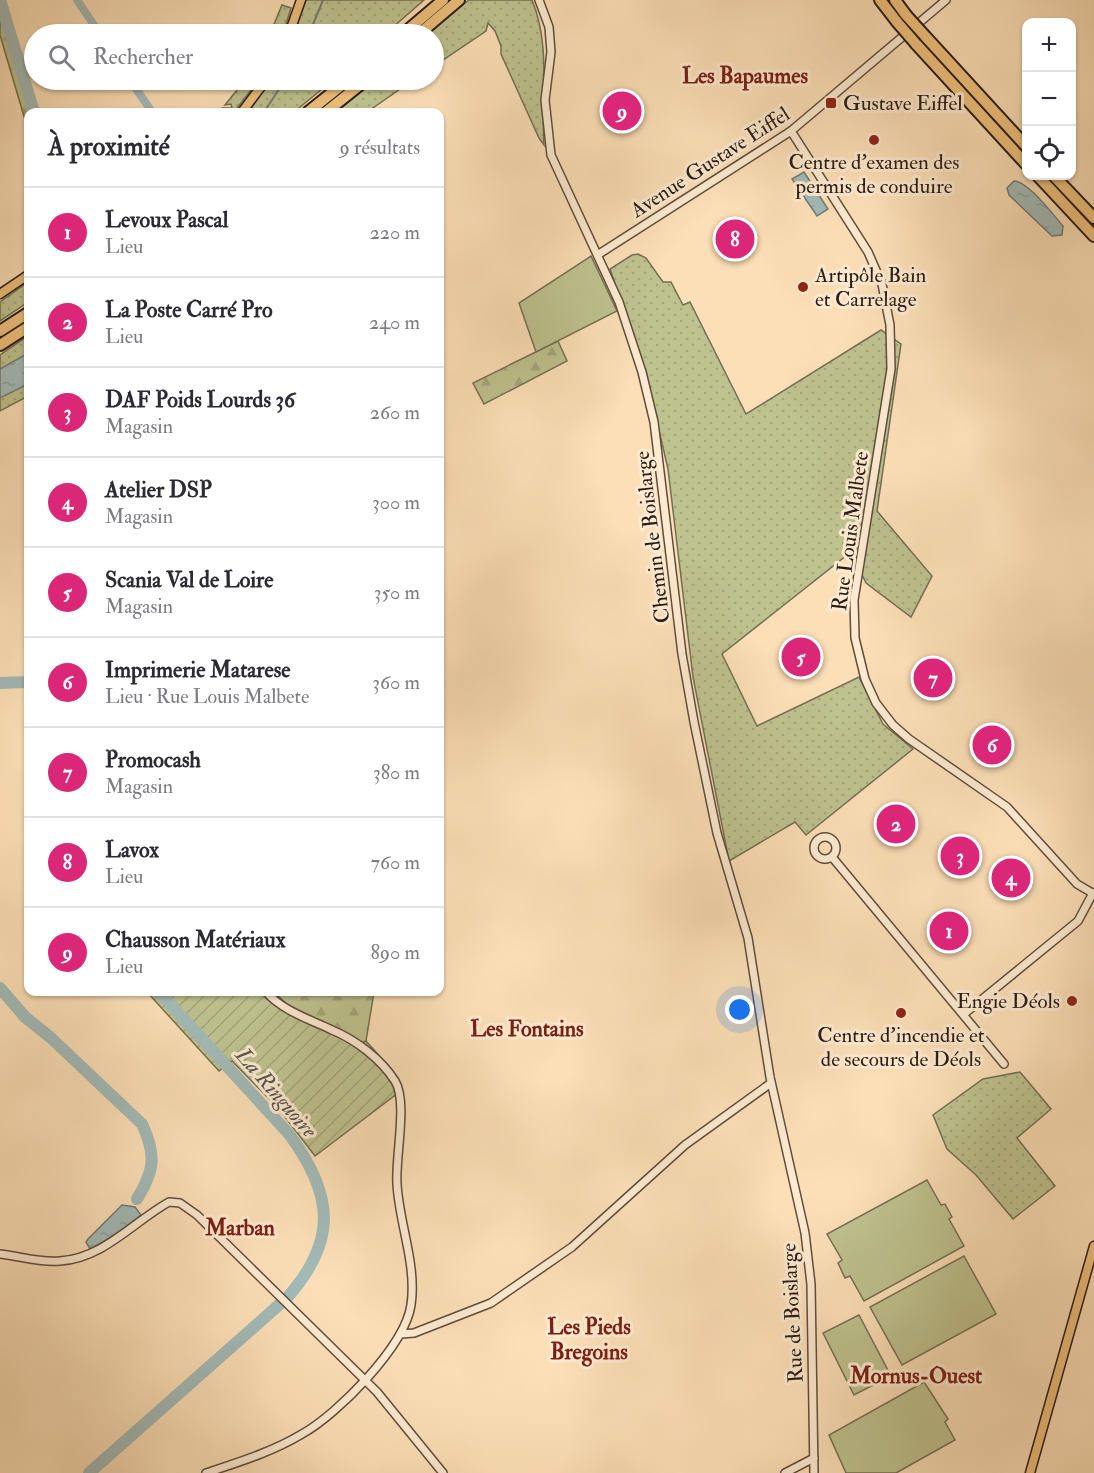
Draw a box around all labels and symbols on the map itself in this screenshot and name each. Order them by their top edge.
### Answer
district label: Les Bapaumes [682,62,808,91]
pin: 9 [602,88,642,134]
place label: Gustave Eiffel [843,90,963,117]
marker: Gustave Eiffel [824,96,838,110]
street label: Avenue Gustave Eiffel [625,100,796,225]
marker: Centre d'examen des permis de conduire [867,133,881,147]
place label: Centre d'examen des permis de conduire [788,149,960,200]
pin: 8 [716,216,754,262]
place label: Artipôle Bain et Carrelage [814,262,927,313]
marker: Artipôle Bain et Carrelage [796,280,810,294]
street label: Chemin de Boislarge [629,449,676,625]
street label: Rue Louis Malbete [826,449,875,613]
pin: 5 [782,634,820,680]
pin: 7 [914,656,952,700]
pin: 6 [972,722,1012,768]
pin: 2 [876,802,916,846]
pin: 3 [940,834,980,878]
pin: 4 [992,856,1030,900]
pin: 1 [930,908,968,954]
place label: Engie Déols [957,988,1060,1015]
marker: Engie Déols [1065,994,1079,1008]
your location [725,995,754,1024]
marker: Centre d'incendie et de secours de Déols [894,1006,908,1020]
district label: Les Fontains [470,1015,584,1043]
place label: Centre d'incendie et de secours de Déols [817,1022,985,1073]
water label: La Ringuoire [229,1041,324,1144]
district label: Marban [204,1214,275,1242]
street label: Rue de Boislarge [775,1242,810,1383]
district label: Les Pieds Bregoins [547,1313,631,1367]
district label: Mornus-Ouest [849,1362,983,1390]

